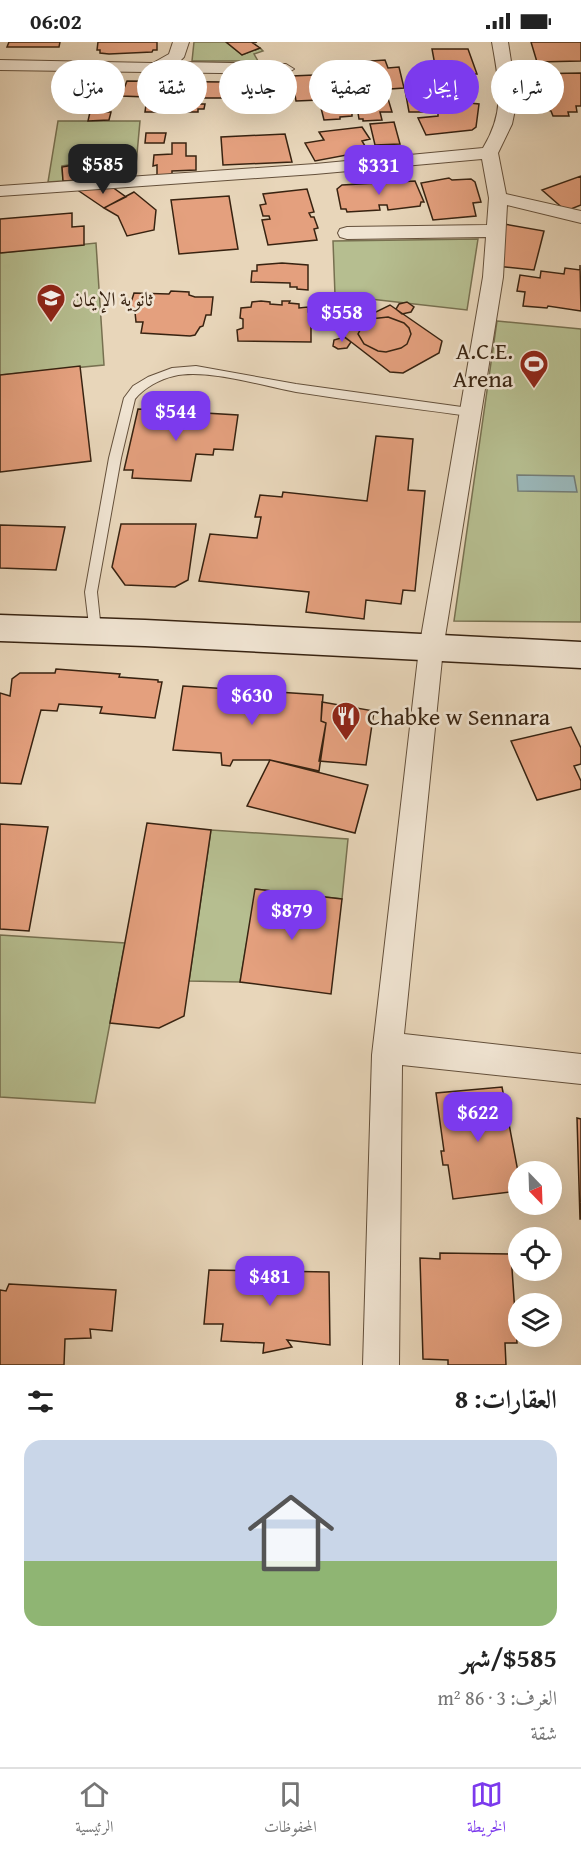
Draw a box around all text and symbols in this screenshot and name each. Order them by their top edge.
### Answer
text: 06:02 [30,5,82,37]
chip: منزل [51,60,125,114]
chip: شقة [137,60,207,114]
chip: جديد [219,60,297,114]
chip: تصفية [309,60,392,114]
chip: إيجار [404,60,479,114]
chip: شراء [491,60,564,114]
pin: $585 [67,144,139,195]
pin: $331 [343,145,415,196]
text: $585 [82,149,124,178]
text: $331 [358,150,400,179]
school or university icon: ثانوية الإيمان [35,282,67,324]
place label: ثانوية الإيمان [72,284,153,314]
pin: $558 [306,292,378,343]
text: $558 [321,297,363,326]
place label: A.C.E. Arena [453,333,514,396]
sports icon: A.C.E. Arena [518,348,550,390]
pin: $544 [140,391,212,442]
text: $544 [155,396,197,425]
pin: $630 [216,675,288,726]
text: $630 [231,680,273,709]
place label: Chabke w Sennara [367,699,551,734]
restaurant icon: Chabke w Sennara [330,700,362,742]
pin: $879 [256,890,328,941]
text: $879 [271,895,313,924]
pin: $622 [442,1092,514,1143]
text: $622 [457,1097,499,1126]
north arrow [508,1161,562,1215]
map controls [508,1161,562,1347]
button: locate [508,1227,562,1281]
pin: $481 [234,1256,306,1307]
text: $481 [249,1261,291,1290]
button: layers [508,1293,562,1347]
text: العقارات: 8 [455,1379,557,1418]
icon: filters [24,1385,57,1418]
icon: home [237,1479,345,1587]
text: $585/شهر [461,1638,557,1677]
text: الغرف: 3 · 86 m² [438,1683,557,1712]
text: شقة [531,1718,557,1747]
tab: الرئيسية [75,1778,114,1842]
tab: المحفوظات [264,1778,317,1842]
tab: الخريطة [467,1778,506,1842]

